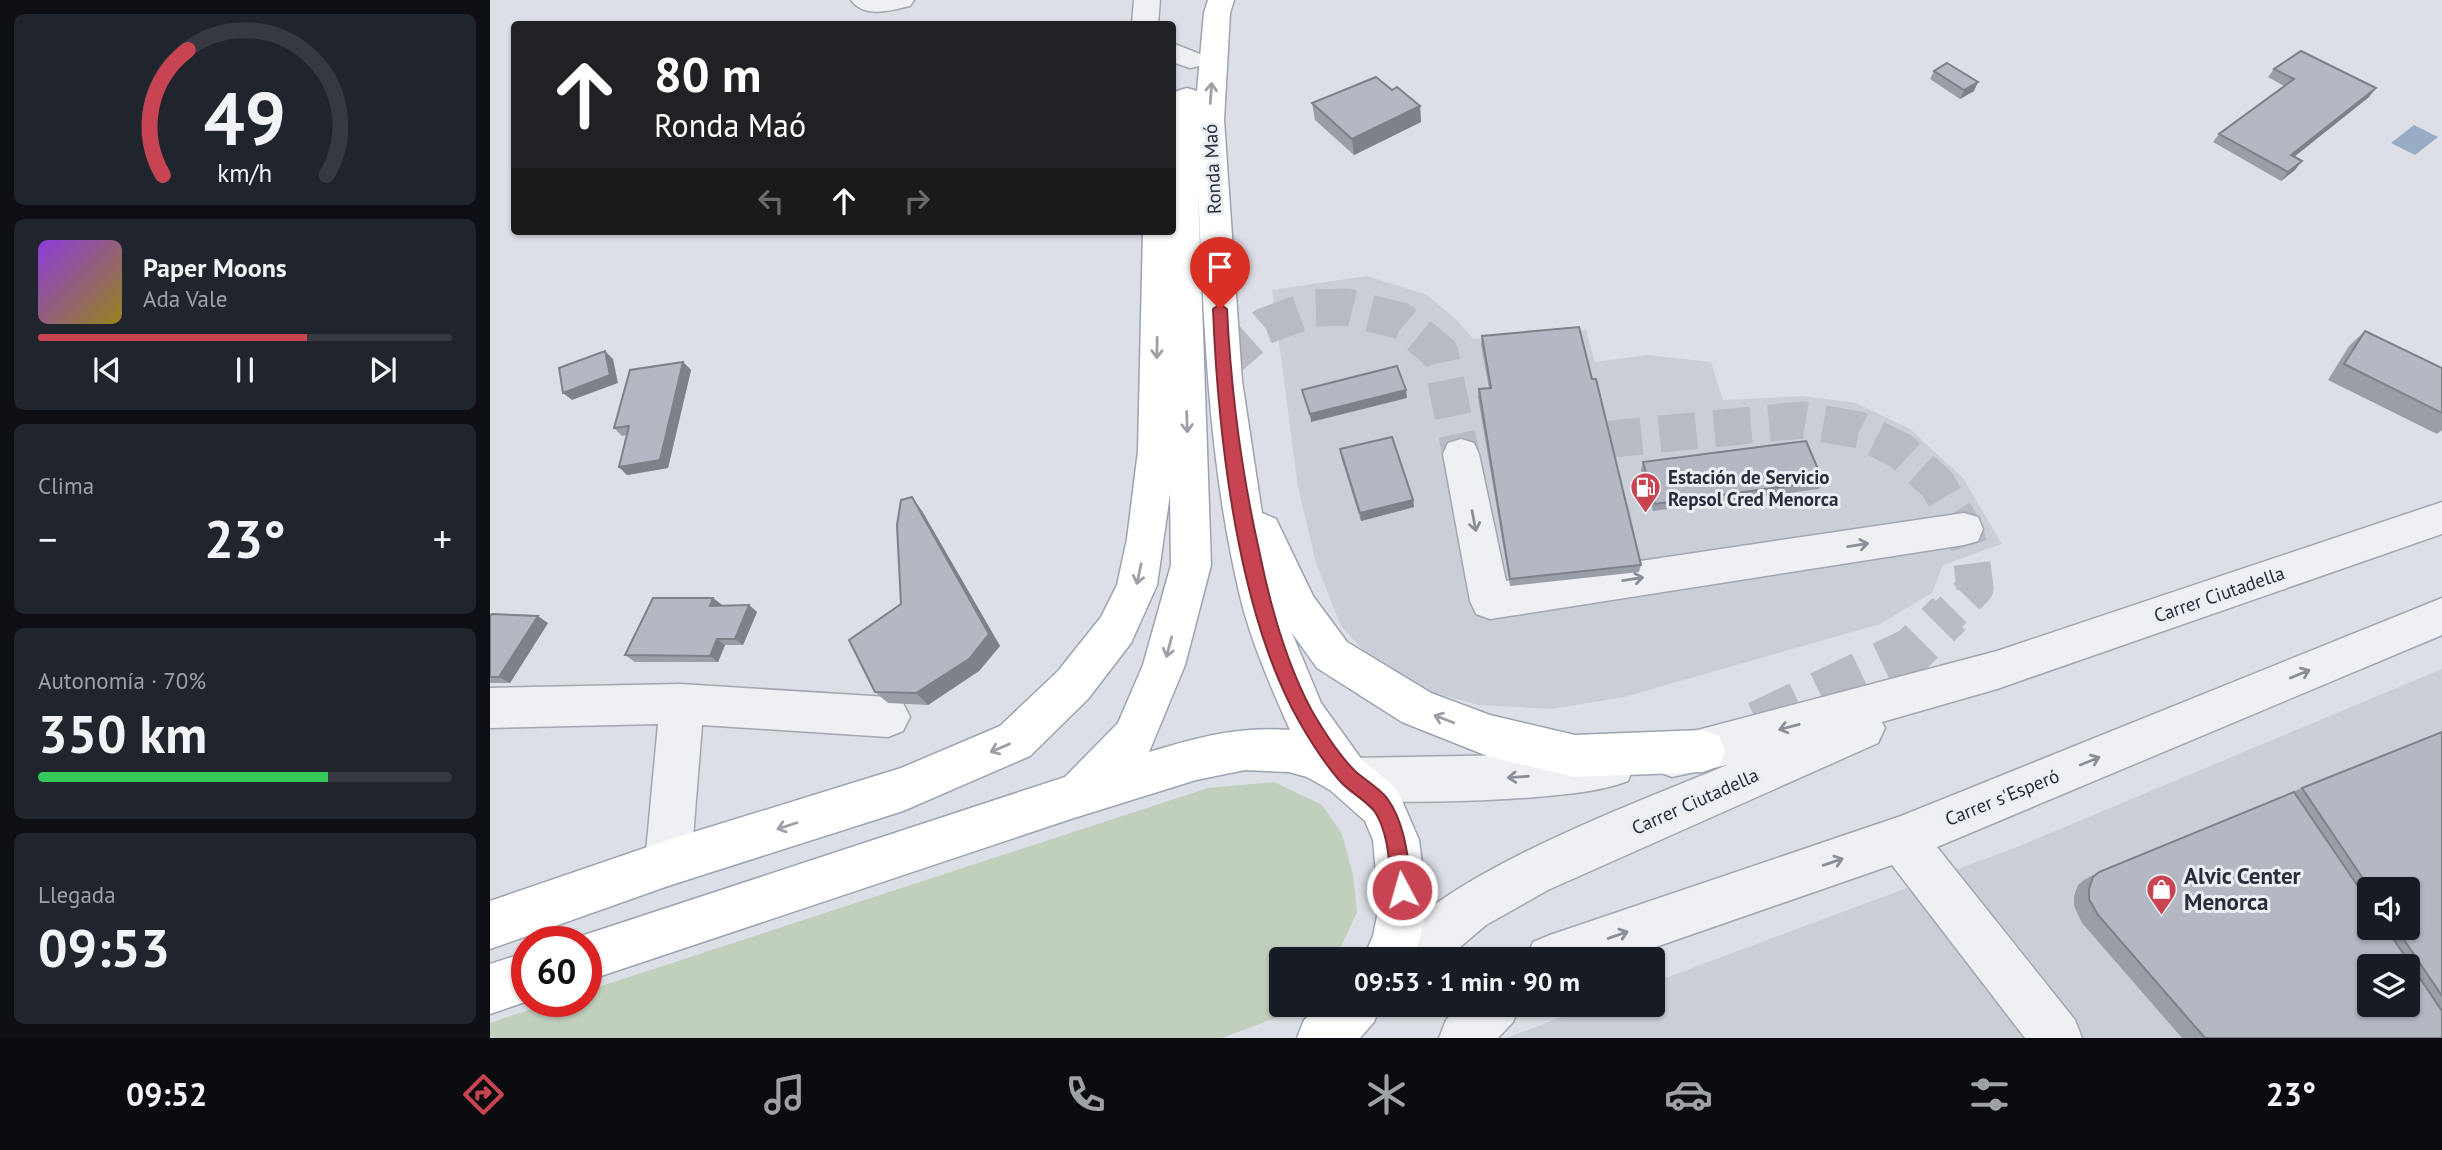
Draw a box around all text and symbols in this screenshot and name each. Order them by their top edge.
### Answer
text: 80 m [654,42,761,106]
icon: ahead [539,49,630,140]
text: 49 [204,72,286,166]
one-way arrow [1205,82,1218,105]
text: Ronda Maó [654,104,806,146]
street label: Ronda Maó [1198,123,1226,215]
text: km/h [218,157,272,189]
icon: left [752,182,790,220]
icon: ahead [825,182,863,220]
icon: right [898,182,936,220]
pin [1190,237,1250,309]
icon: arrive [1201,248,1239,286]
text: Paper Moons [143,251,287,284]
text: Ada Vale [143,284,227,313]
one-way arrow [1151,336,1164,359]
icon: previous [88,351,126,389]
icon: pause [226,351,264,389]
icon: next [364,351,402,389]
one-way arrow [1180,410,1193,433]
place label: Estación de Servicio Repsol Cred Menorca [1668,465,1838,511]
text: Clima [38,471,94,500]
fuel station icon: Estación de Servicio Repsol Cred Menorca [1628,471,1662,515]
text: 23° [204,505,286,572]
one-way arrow [1467,509,1481,532]
text: − [38,514,57,563]
text: + [433,514,452,563]
one-way arrow [1846,538,1869,551]
street label: Carrer Ciutadella [2151,560,2287,628]
one-way arrow [1132,562,1145,585]
one-way arrow [1621,572,1644,585]
one-way arrow [1162,635,1175,658]
text: Autonomía · 70% [38,666,206,695]
one-way arrow [2289,667,2311,680]
text: 350 km [38,700,207,767]
one-way arrow [1434,711,1456,724]
one-way arrow [1779,721,1801,734]
one-way arrow [990,742,1011,755]
one-way arrow [2079,753,2100,766]
street label: Carrer Ciutadella [1628,762,1762,840]
street label: Carrer s'Esperó [1941,763,2063,831]
one-way arrow [1507,771,1530,784]
one-way arrow [776,821,798,833]
position arrow [1365,853,1439,927]
one-way arrow [1822,855,1844,868]
place label: Alvic Center Menorca [2184,861,2302,916]
shop icon: Alvic Center Menorca [2144,872,2178,916]
map controls [2357,877,2420,1017]
button: sound [2357,877,2420,940]
text: Llegada [38,880,116,909]
text: 09:53 [38,914,170,981]
speed limit sign: 60 [511,926,602,1017]
one-way arrow [1606,928,1628,940]
button: layers [2357,954,2420,1017]
text: 09:53 · 1 min · 90 m [1354,965,1580,998]
icon: directions [459,1070,508,1119]
icon: music [760,1070,809,1119]
icon: phone [1061,1070,1110,1119]
icon: climate [1362,1070,1411,1119]
icon: car [1664,1070,1713,1119]
icon: filters [1965,1070,2014,1119]
text: 09:52 [126,1073,207,1115]
text: 23° [2266,1073,2316,1115]

